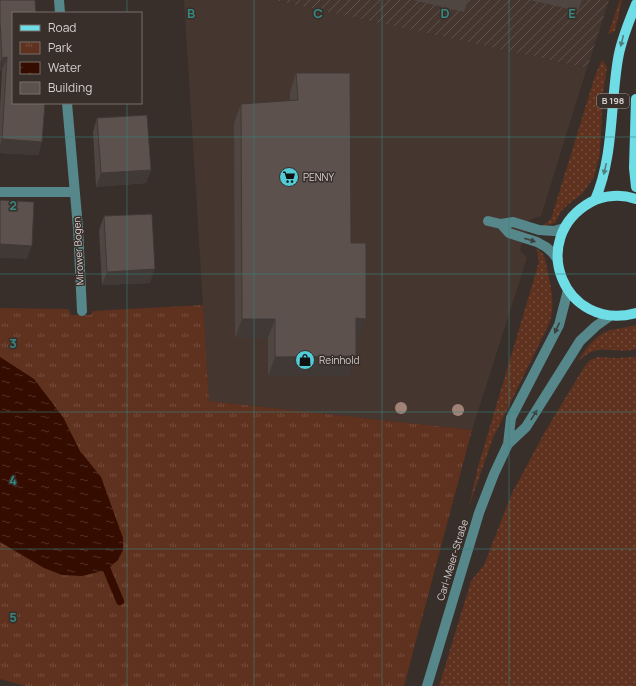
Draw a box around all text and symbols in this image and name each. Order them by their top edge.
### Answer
text: B [187,4,195,22]
text: C [313,4,323,22]
text: D [440,4,450,22]
text: E [568,4,576,22]
legend [12,12,142,104]
text: Road [48,19,76,36]
one-way arrow [619,35,625,47]
text: Park [48,39,73,56]
text: Water [48,59,82,76]
text: Building [48,79,92,96]
road number: B 198 [597,94,629,108]
one-way arrow [602,163,608,175]
supermarket icon: PENNY [278,166,300,188]
place label: PENNY [303,170,334,184]
text: 2 [9,196,17,214]
street label: Mirower Bogen [69,216,87,286]
one-way arrow [525,237,537,243]
one-way arrow [554,322,560,333]
text: 3 [9,334,17,352]
shop icon: Reinhold [294,349,316,371]
place label: Reinhold [319,353,360,367]
one-way arrow [530,409,537,421]
text: 4 [9,471,17,489]
street label: Carl-Meier-Straße [433,518,471,602]
text: 5 [9,608,17,626]

